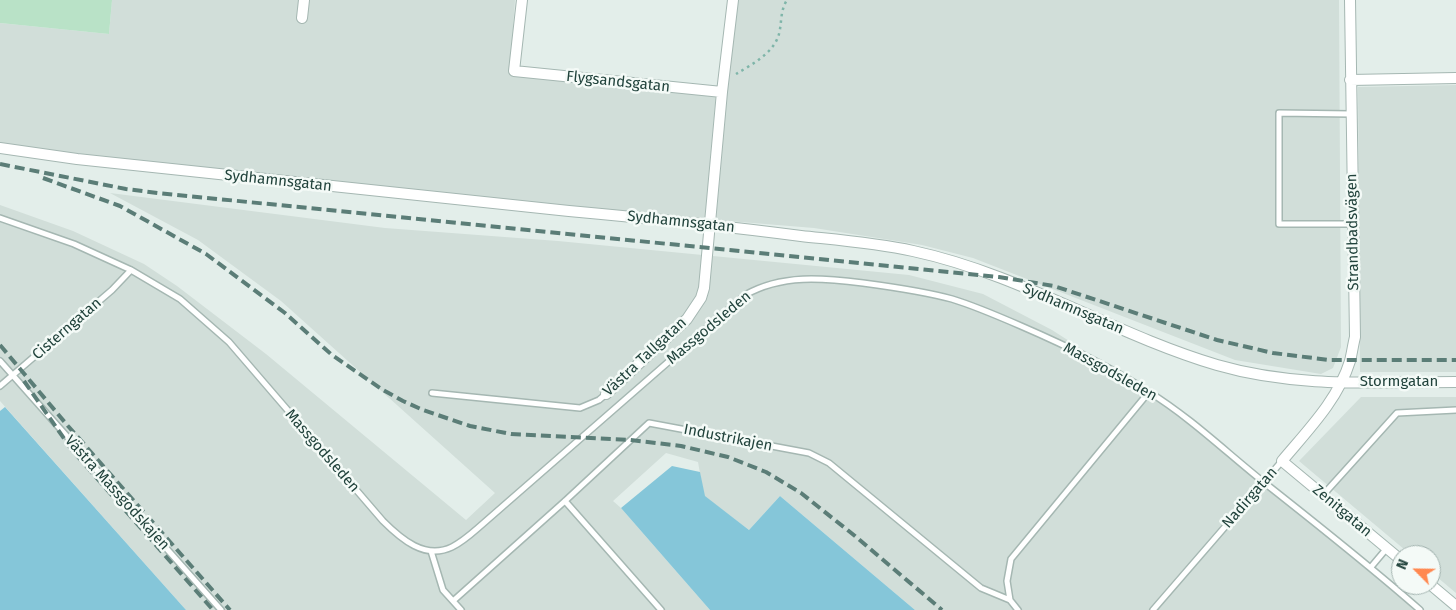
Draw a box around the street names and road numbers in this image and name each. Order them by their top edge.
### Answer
street label: Flygsandsgatan [565,68,671,96]
street label: Sydhamnsgatan [223,166,333,196]
street label: Strandbadsvägen [1343,173,1363,291]
street label: Sydhamnsgatan [626,207,736,237]
street label: Sydhamnsgatan [1020,280,1126,338]
street label: Massgodsleden [663,288,755,368]
street label: Cisterngatan [29,294,105,364]
street label: Västra Tallgatan [600,314,690,400]
street label: Massgodsleden [1060,339,1160,405]
street label: Stormgatan [1360,373,1438,391]
street label: Massgodsleden [281,406,363,496]
street label: Industrikajen [682,421,774,455]
street label: Västra Massgodskajen [61,432,173,554]
street label: Nadirgatan [1219,464,1281,532]
street label: Zenitgatan [1309,481,1375,541]

